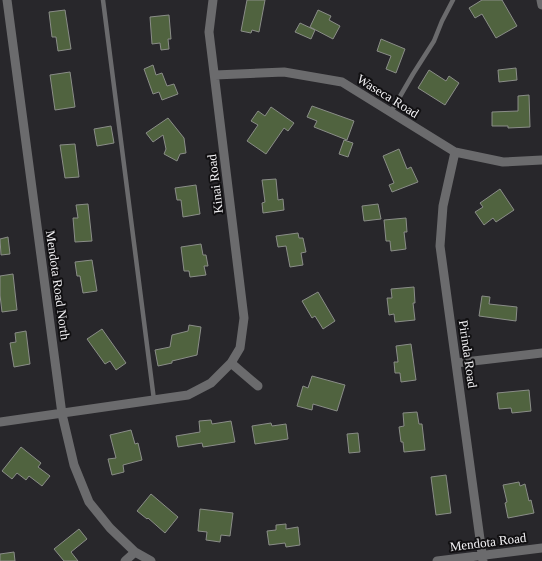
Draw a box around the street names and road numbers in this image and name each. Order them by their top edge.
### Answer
street label: Waseca Road [354,71,422,121]
street label: Kinai Road [204,153,226,214]
street label: Mendota Road North [43,229,73,341]
street label: Pirinda Road [456,319,480,389]
street label: Mendota Road [449,530,528,554]

